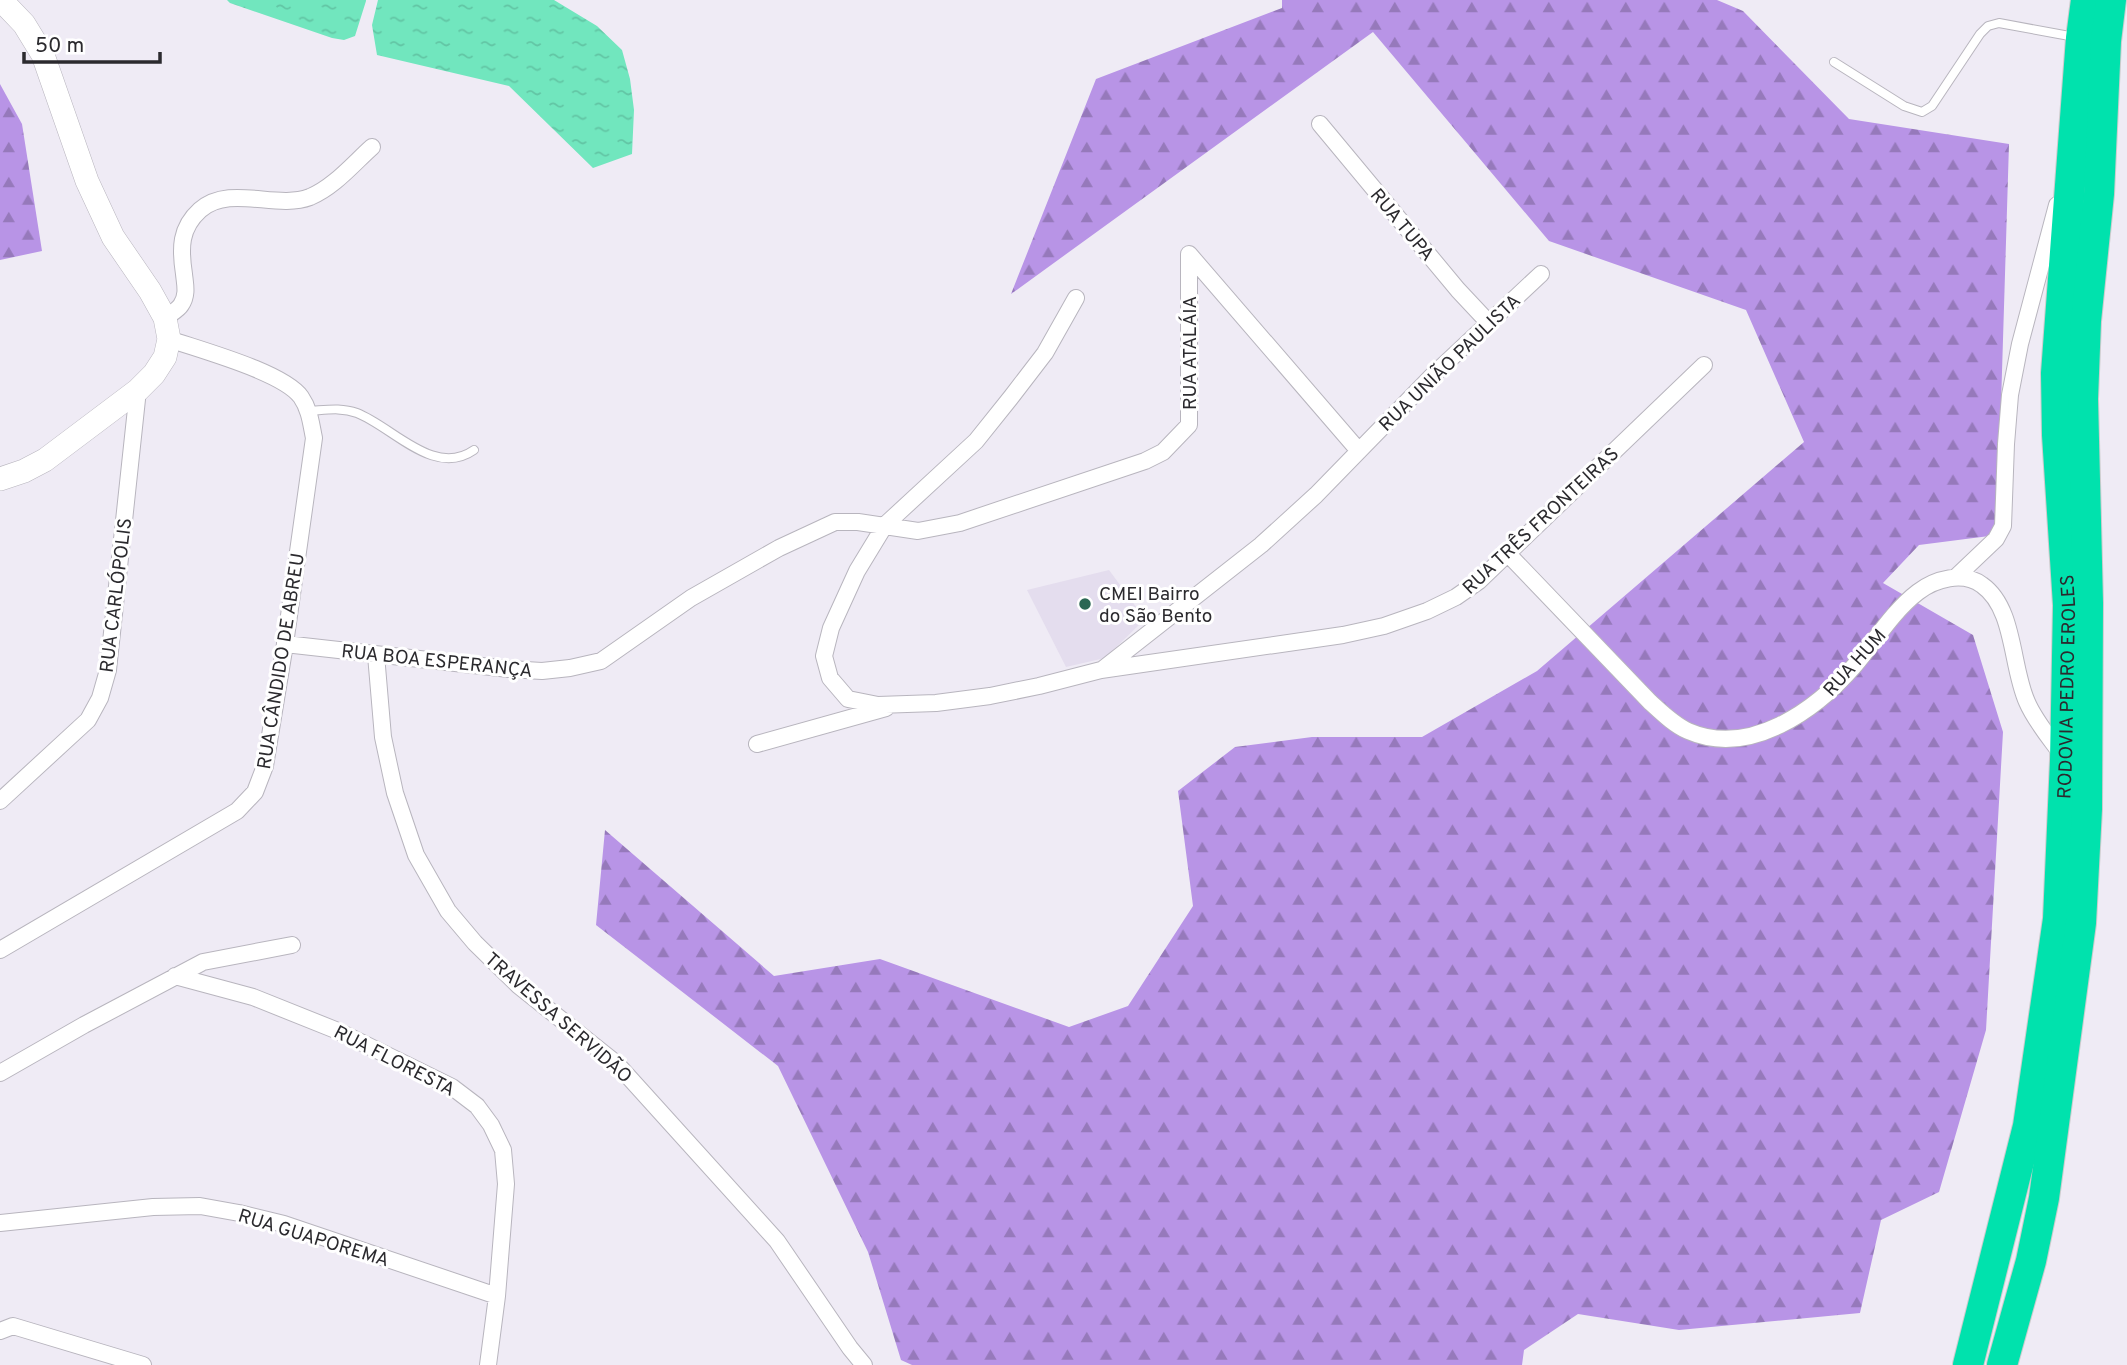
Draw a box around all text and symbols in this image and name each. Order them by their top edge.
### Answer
scale bar [24,21,161,65]
text: 50 m [35,33,84,60]
street label: RUA TUPA [1364,184,1439,267]
street label: RUA UNIÃO PAULISTA [1374,289,1526,437]
street label: RUA ATALÁIA [1178,296,1203,410]
street label: RUA TRÊS FRONTEIRAS [1457,442,1625,600]
street label: RUA CARLÓPOLIS [95,516,138,674]
street label: RUA CÂNDIDO DE ABREU [252,551,311,771]
street label: RODOVIA PEDRO EROLES [2053,574,2082,799]
place label: CMEI Bairro do São Bento [1099,583,1212,629]
marker: CMEI Bairro do São Bento [1077,596,1093,612]
street label: RUA HUM [1819,624,1892,702]
street label: RUA BOA ESPERANÇA [340,640,534,684]
street label: TRAVESSA SERVIDÃO [479,947,637,1089]
street label: RUA FLORESTA [329,1021,459,1103]
street label: RUA GUAPOREMA [235,1205,392,1273]

